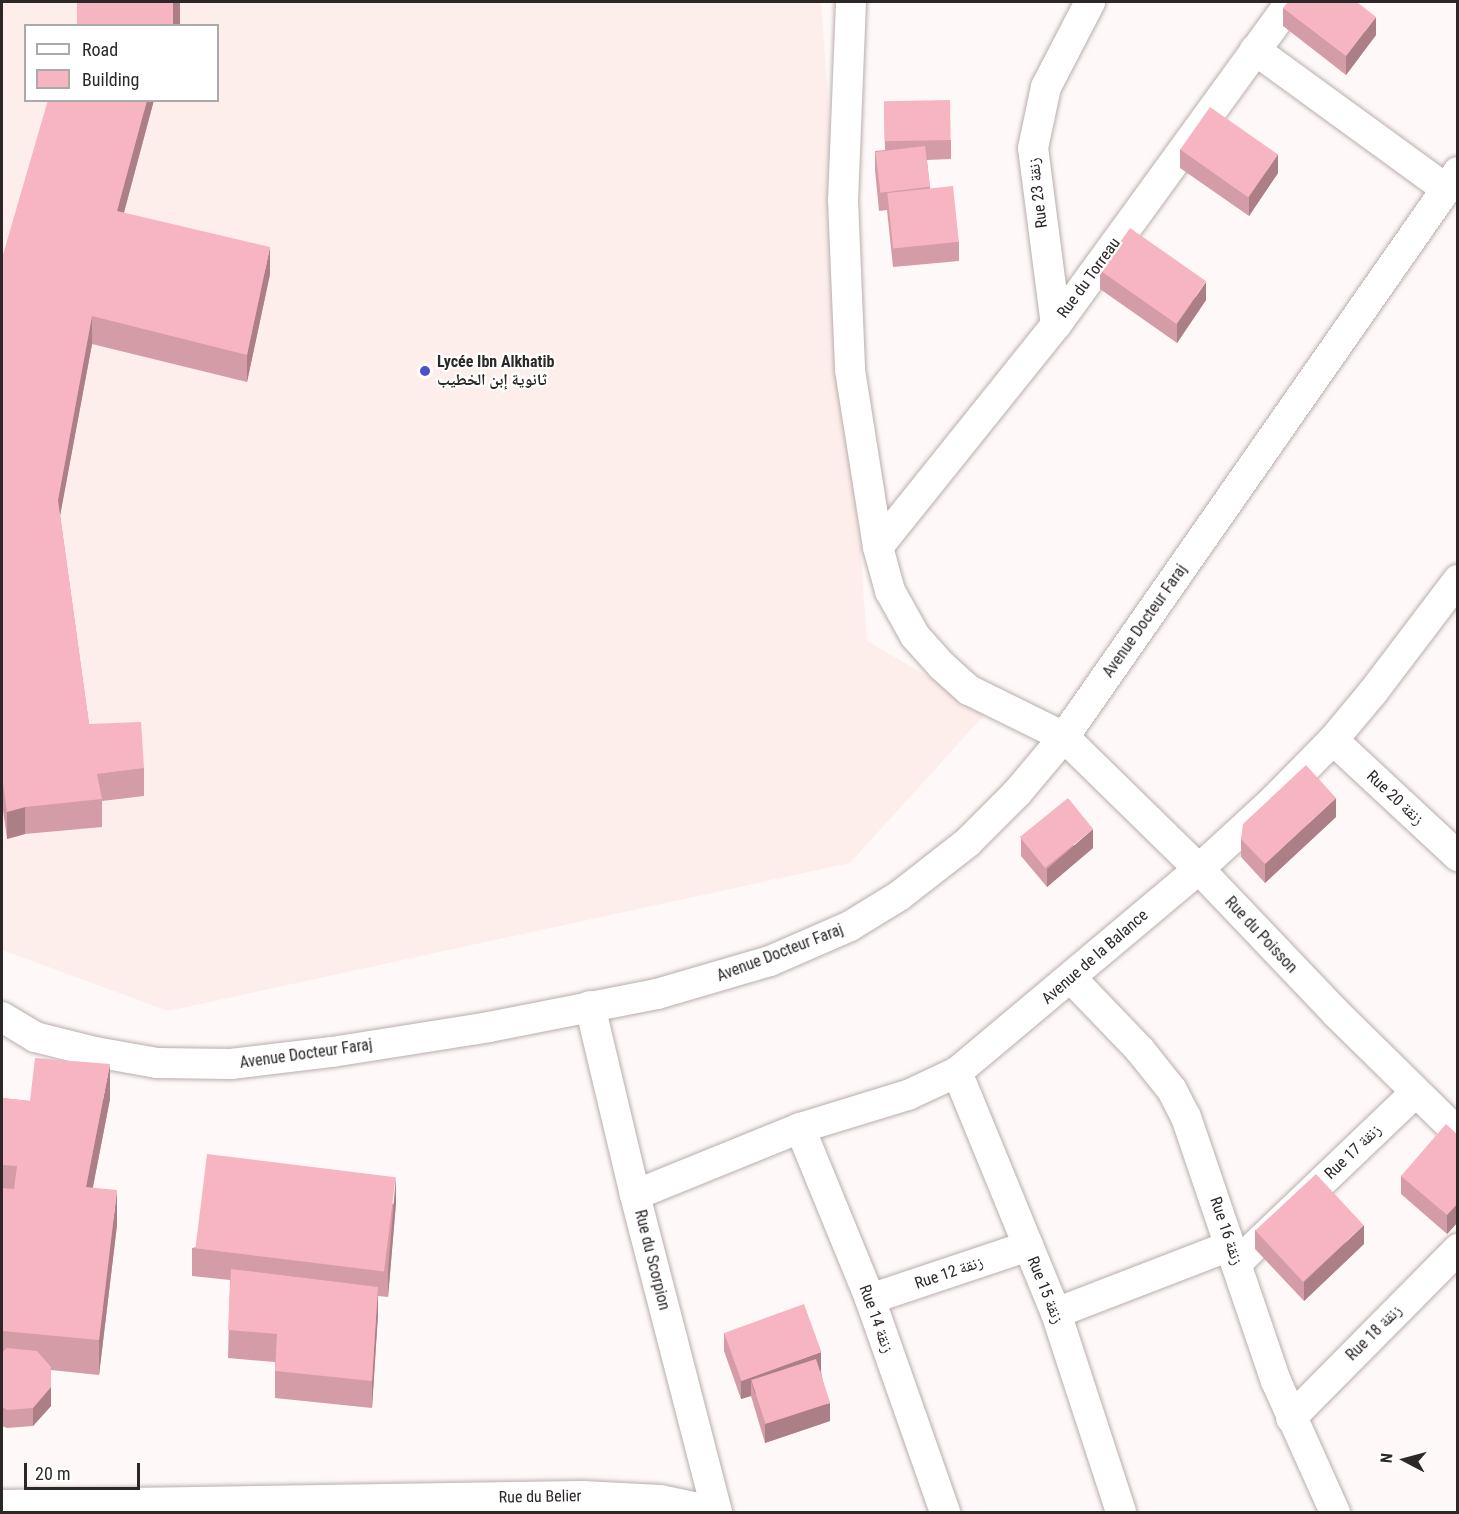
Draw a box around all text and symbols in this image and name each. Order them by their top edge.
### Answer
legend [24,24,219,102]
text: Road [82,39,118,60]
text: Building [82,69,139,90]
street label: Rue 23 زنقة [1024,157,1052,229]
street label: Rue du Torreau [1053,234,1125,322]
place label: Lycée Ibn Alkhatib ثانوية إبن الخطيب [437,352,554,390]
marker: Lycée Ibn Alkhatib ثانوية إبن الخطيب [418,364,432,378]
street label: Avenue Docteur Faraj [1099,561,1191,681]
street label: Rue 20 زنقة [1363,767,1427,829]
street label: Rue du Poisson [1221,893,1301,977]
street label: Avenue de la Balance [1038,906,1152,1008]
street label: Avenue Docteur Faraj [714,920,846,986]
street label: Avenue Docteur Faraj [238,1035,374,1073]
street label: Rue 17 زنقة [1321,1120,1385,1184]
street label: Rue 16 زنقة [1205,1194,1247,1268]
street label: Rue du Scorpion [630,1208,674,1312]
street label: Rue 12 زنقة [912,1252,986,1294]
street label: Rue 15 زنقة [1023,1254,1067,1326]
street label: Rue 14 زنقة [855,1282,897,1356]
street label: Rue 18 زنقة [1342,1301,1406,1365]
north arrow [1375,1430,1435,1490]
scale bar [27,1451,142,1489]
text: N [1377,1452,1397,1464]
text: 20 m [35,1463,70,1484]
street label: Rue du Belier [498,1487,582,1507]

